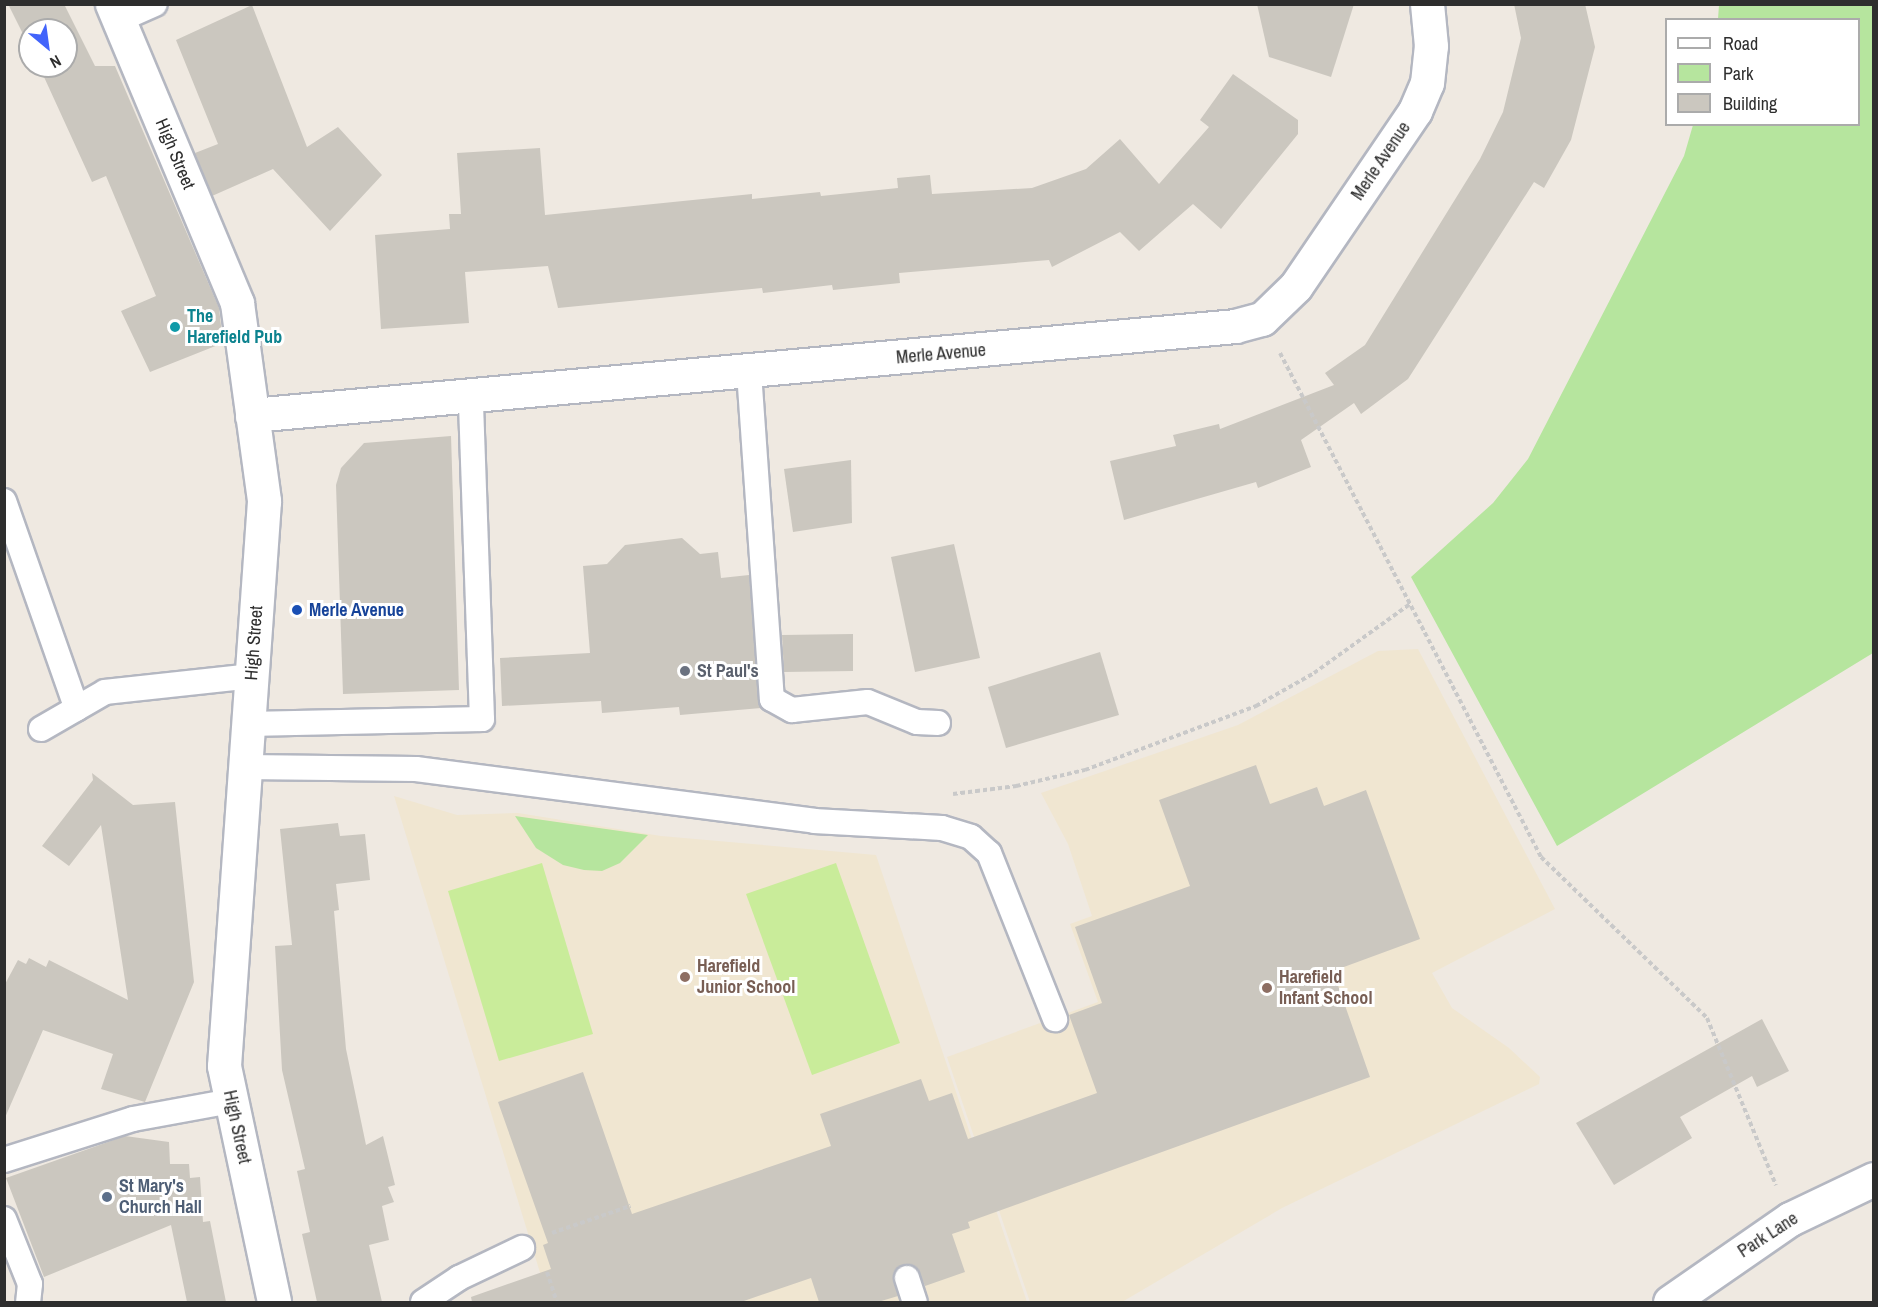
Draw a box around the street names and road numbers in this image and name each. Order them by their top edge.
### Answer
street label: High Street [150,115,200,193]
street label: Merle Avenue [1347,117,1415,205]
street label: Merle Avenue [895,339,987,369]
street label: High Street [241,605,267,681]
street label: High Street [219,1088,255,1166]
street label: Park Lane [1734,1208,1802,1262]

